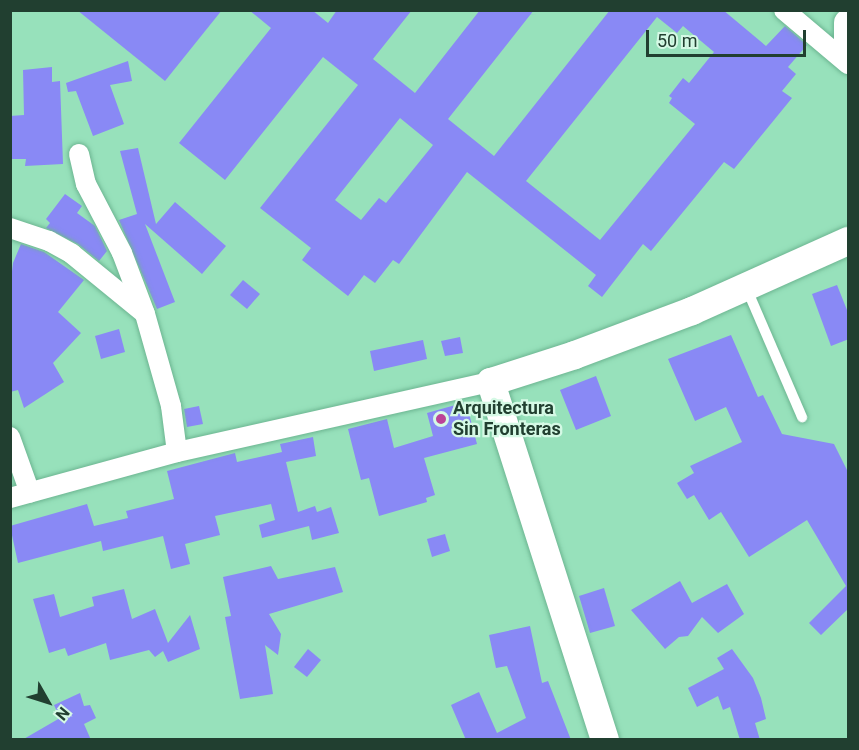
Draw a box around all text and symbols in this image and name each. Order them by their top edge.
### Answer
scale bar [649,18,810,56]
text: 50 m [657,30,697,51]
place label: Arquitectura Sin Fronteras [453,398,561,440]
marker: Arquitectura Sin Fronteras [434,412,448,426]
north arrow [18,672,78,732]
text: N [51,703,73,724]

